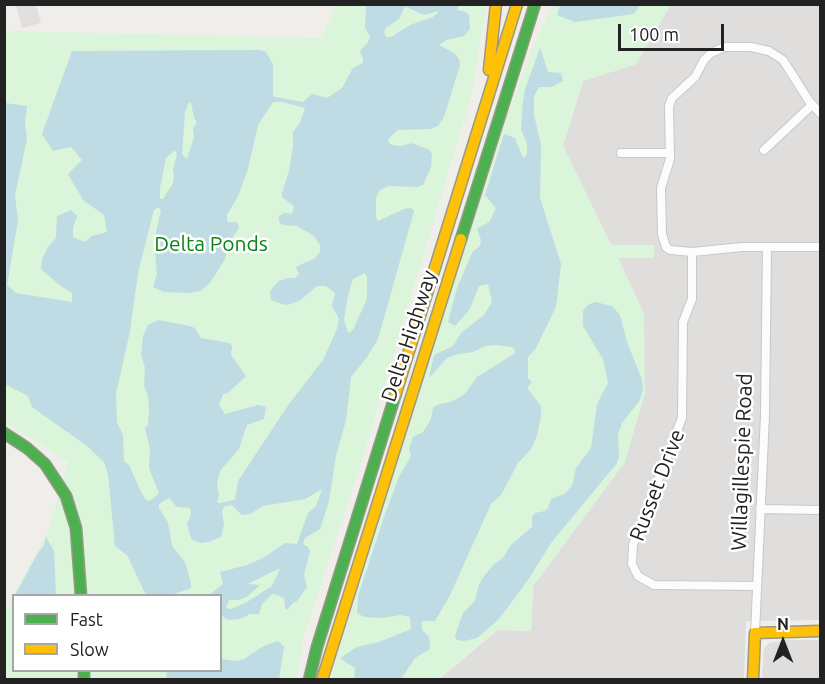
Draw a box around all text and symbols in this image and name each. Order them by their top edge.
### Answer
scale bar [621,12,728,50]
text: 100 m [629,24,679,44]
park label: Delta Ponds [154,231,268,257]
street label: Delta Highway [376,267,442,405]
street label: Willagillespie Road [726,373,758,551]
street label: Russet Drive [624,426,690,544]
legend [12,594,222,672]
text: Fast [70,609,103,629]
north arrow [753,612,813,672]
text: N [777,615,789,633]
text: Slow [70,639,109,659]

